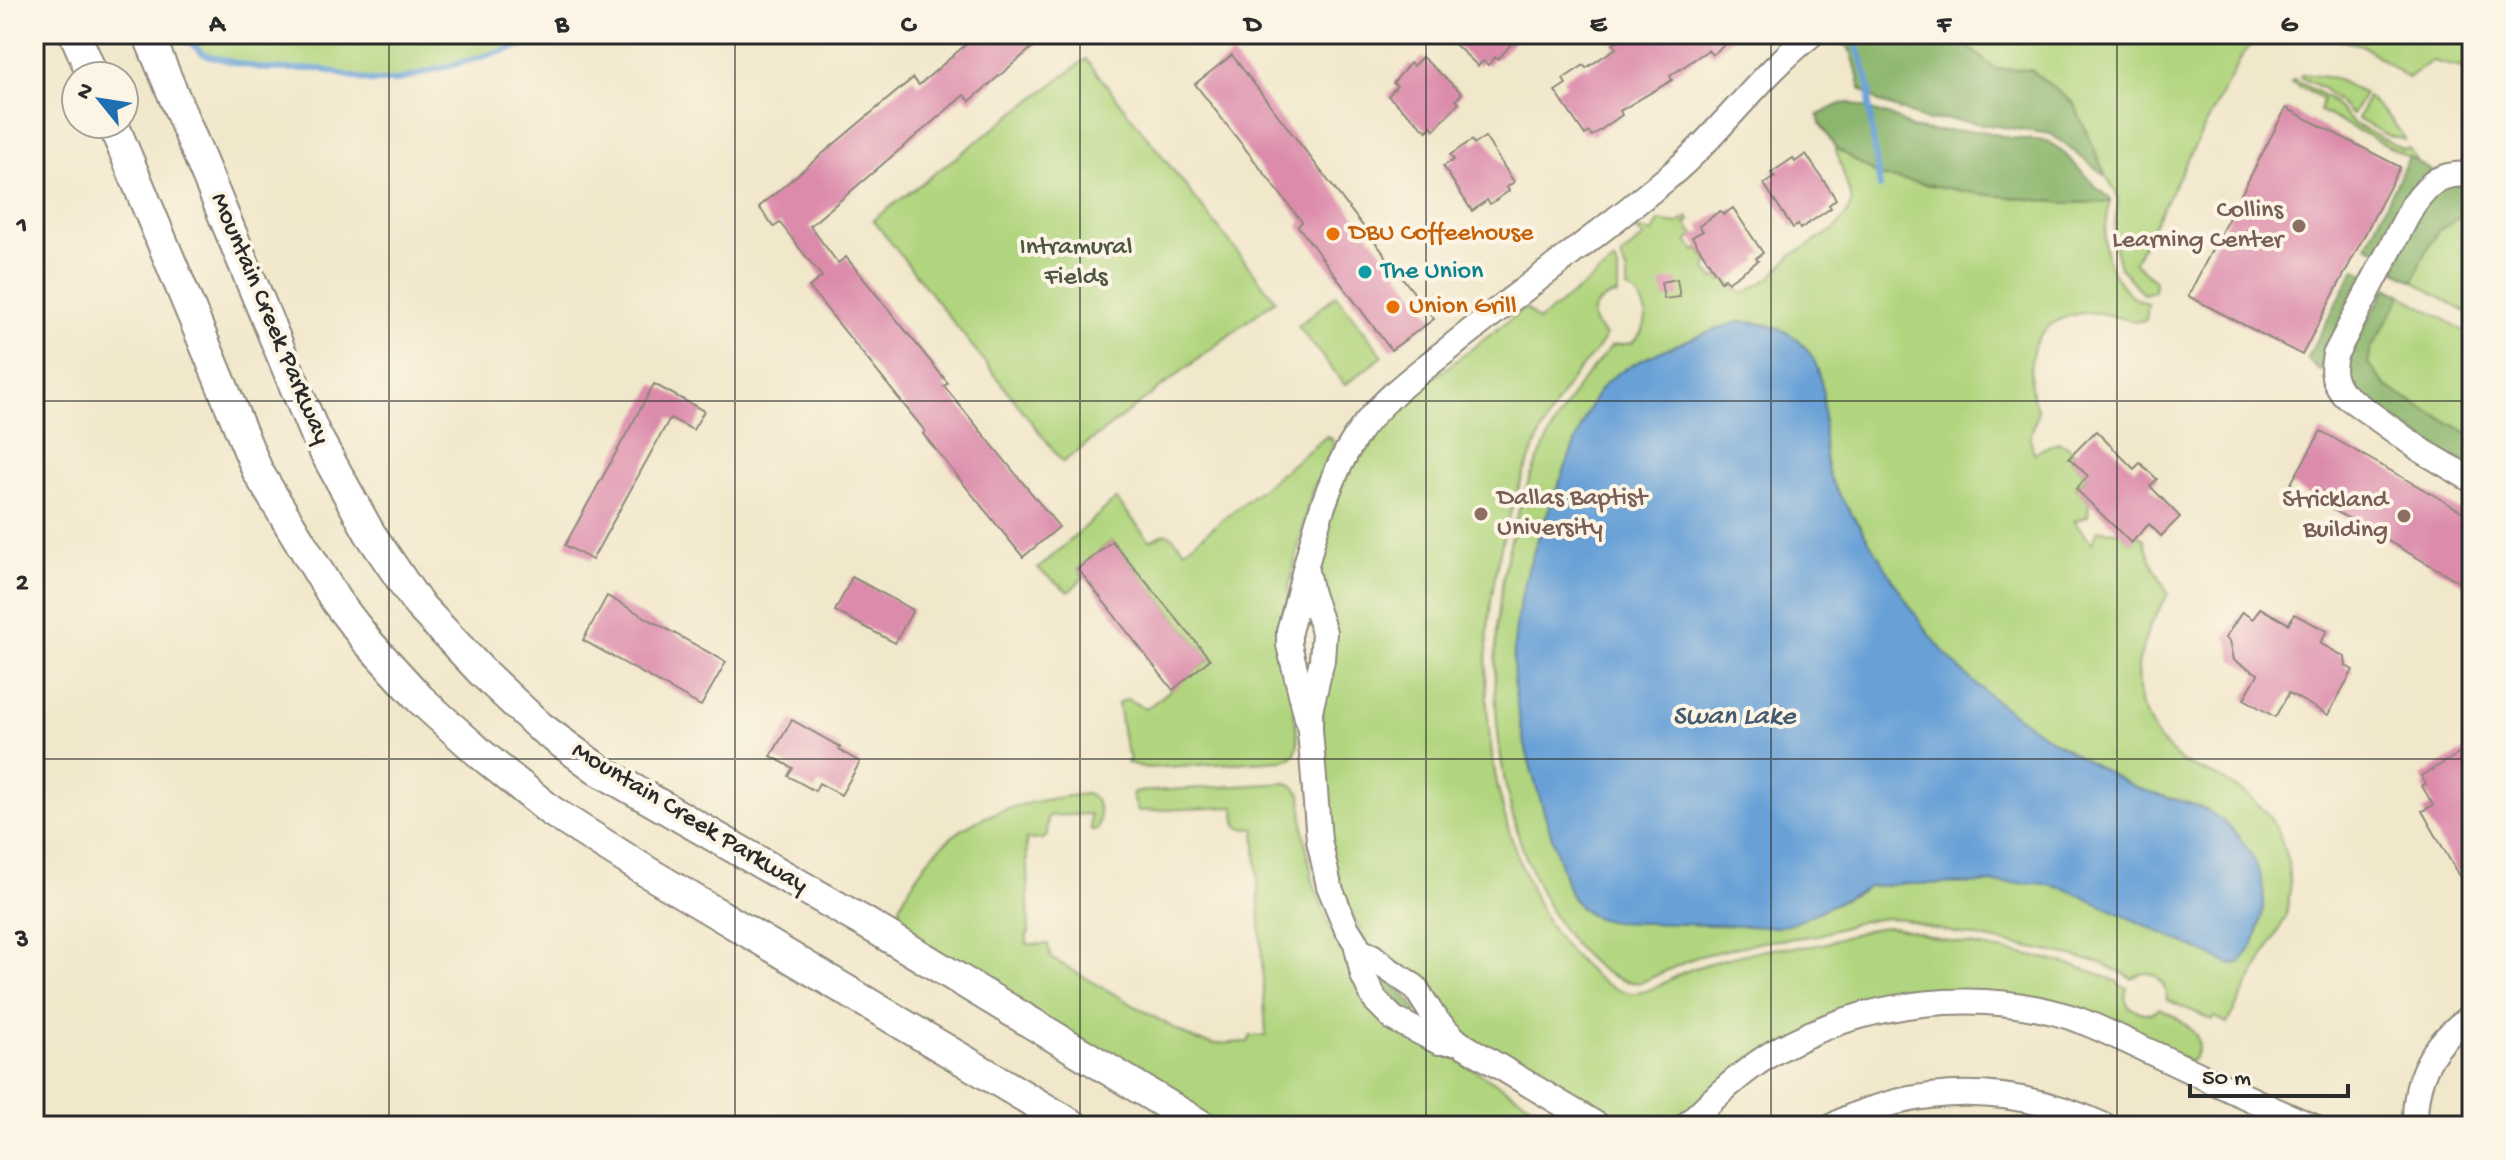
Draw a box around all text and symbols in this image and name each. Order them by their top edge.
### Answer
text: A [208,11,226,42]
text: B [554,11,570,42]
text: C [901,11,918,42]
text: D [1243,11,1263,42]
text: E [1590,11,1608,42]
text: F [1936,11,1952,42]
text: G [2281,11,2299,42]
north arrow [60,60,140,140]
text: N [71,79,101,105]
street label: Mountain Creek Parkway [202,189,336,450]
place label: Collins Learning Center [2112,196,2286,257]
text: 1 [16,212,27,243]
marker: Collins Learning Center [2290,217,2308,235]
place label: DBU Coffeehouse [1347,219,1534,250]
marker: DBU Coffeehouse [1324,225,1342,243]
park label: Intramural Fields [1020,233,1132,294]
place label: The Union [1379,257,1484,288]
marker: The Union [1356,263,1374,281]
place label: Union Grill [1409,292,1517,323]
marker: Union Grill [1384,298,1402,316]
place label: Dallas Baptist University [1495,484,1649,545]
place label: Strickland Building [2282,486,2390,547]
marker: Dallas Baptist University [1472,505,1490,523]
marker: Strickland Building [2395,507,2413,525]
text: 2 [16,569,29,600]
water label: Swan Lake [1673,701,1797,734]
street label: Mountain Creek Parkway [565,736,813,902]
text: 3 [14,926,29,957]
scale bar [2190,1048,2348,1098]
text: 50 m [2202,1065,2251,1094]

